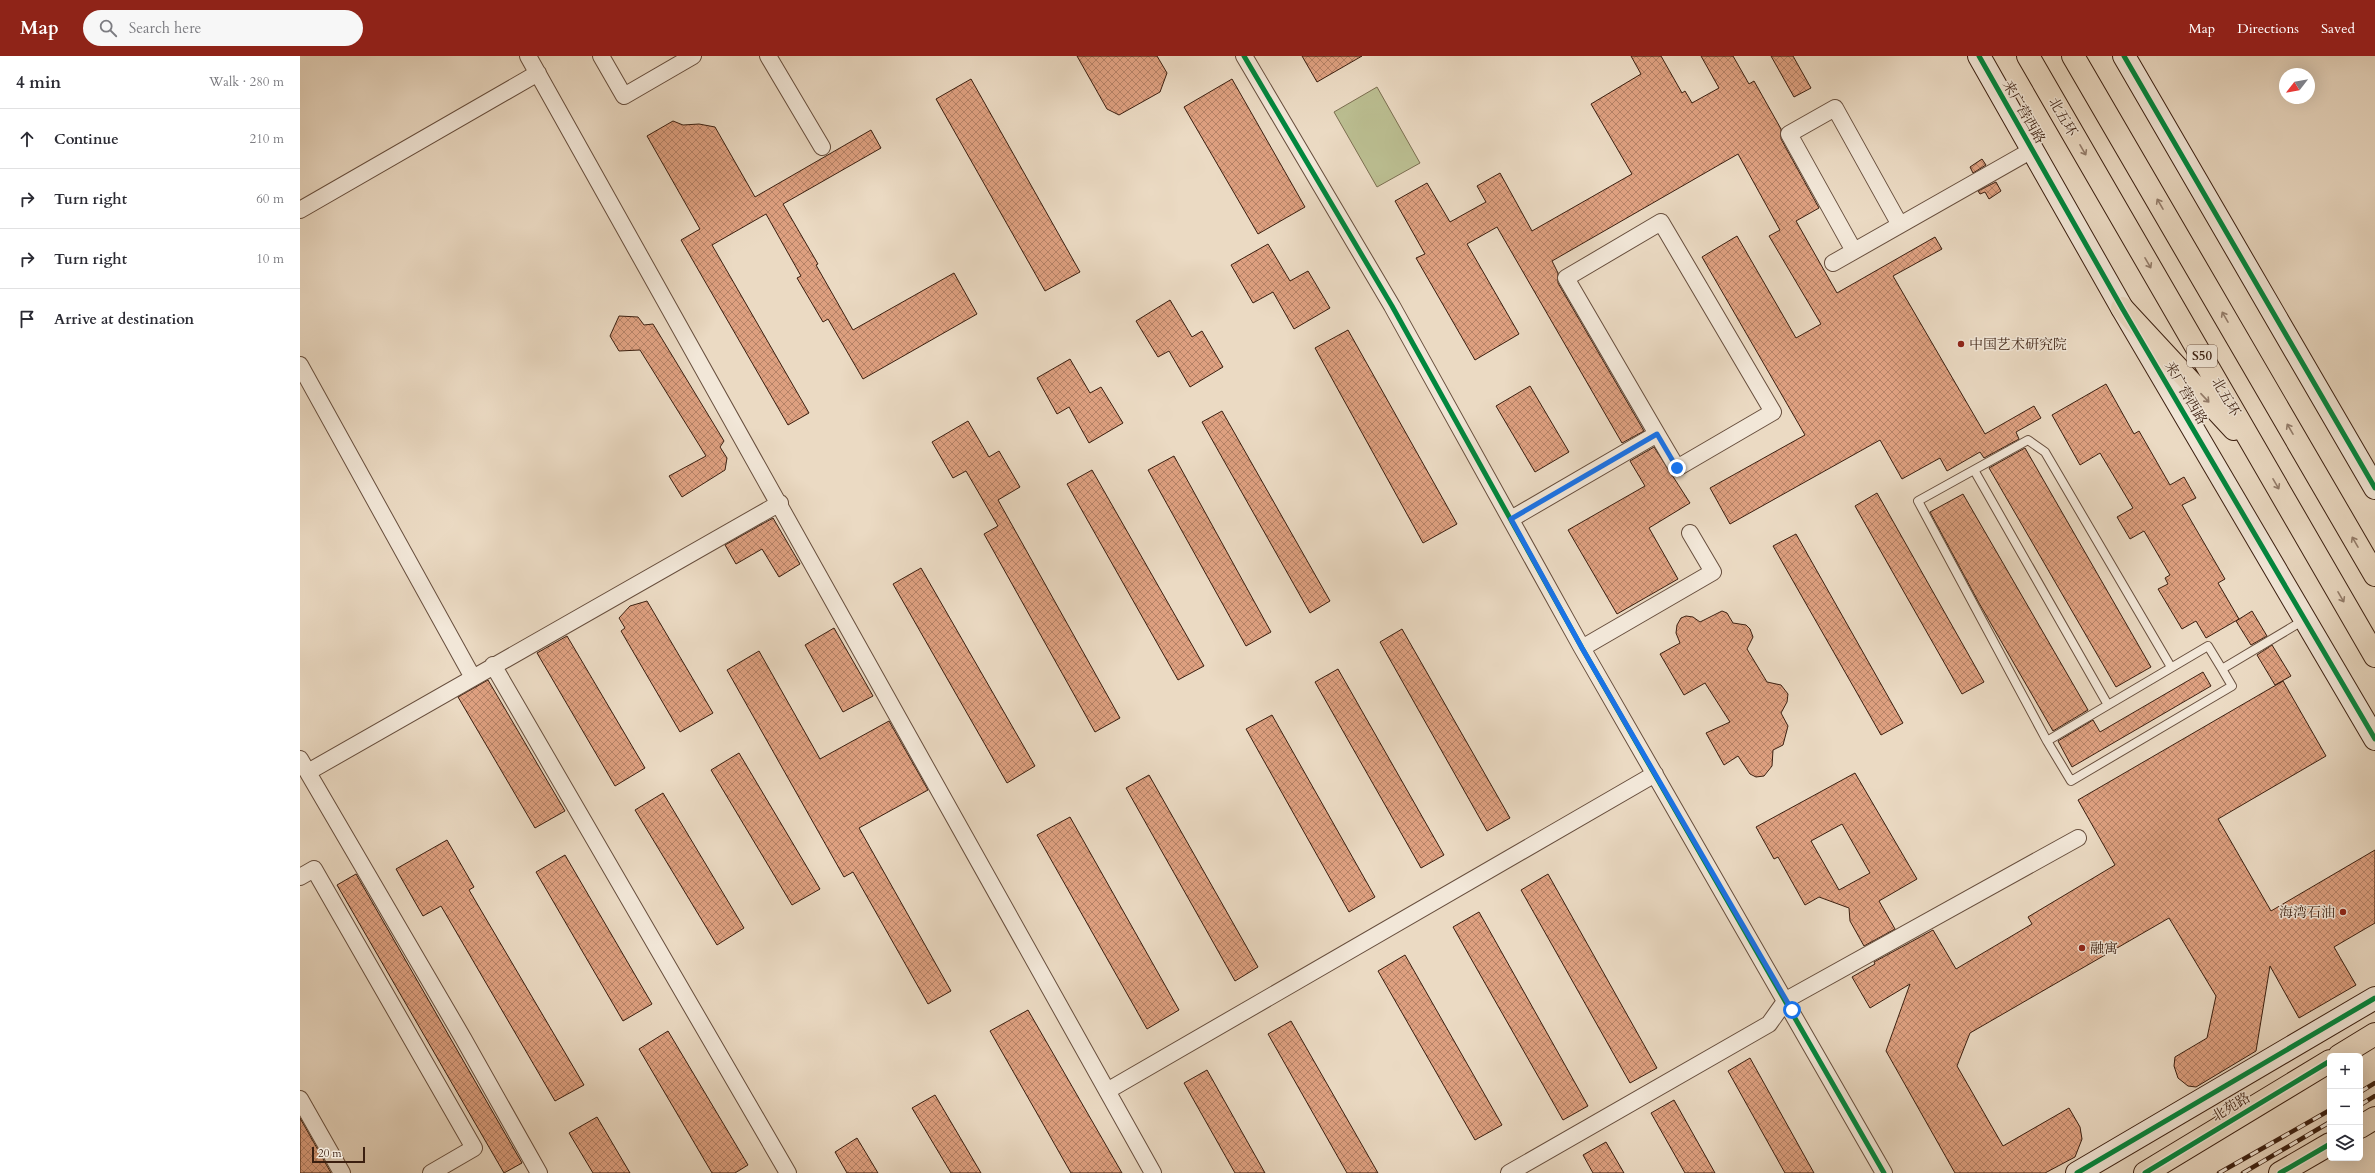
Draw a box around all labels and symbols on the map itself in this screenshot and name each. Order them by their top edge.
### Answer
north arrow [2279,68,2315,104]
street label: 来广营西路 [1998,77,2050,147]
street label: 北五环 [2044,94,2082,140]
one-way arrow [2079,144,2087,156]
one-way arrow [2155,198,2163,210]
one-way arrow [2144,257,2152,269]
one-way arrow [2220,311,2228,323]
place label: 中国艺术研究院 [1969,335,2067,354]
marker: 中国艺术研究院 [1956,339,1966,349]
road number: S50 [2187,345,2217,367]
street label: 来广营西路 [2160,358,2212,428]
street label: 北五环 [2207,374,2245,420]
one-way arrow [2201,393,2210,403]
one-way arrow [2286,423,2294,435]
route end [1668,459,1686,477]
one-way arrow [2273,478,2281,490]
one-way arrow [2351,536,2359,548]
one-way arrow [2337,591,2345,603]
place label: 海湾石油 [2279,903,2335,922]
marker: 海湾石油 [2338,907,2348,917]
place label: 融寓 [2090,939,2118,958]
marker: 融寓 [2077,943,2087,953]
route start [1783,1001,1801,1019]
street label: 北苑路 [2208,1088,2254,1126]
scale bar [312,1145,365,1164]

